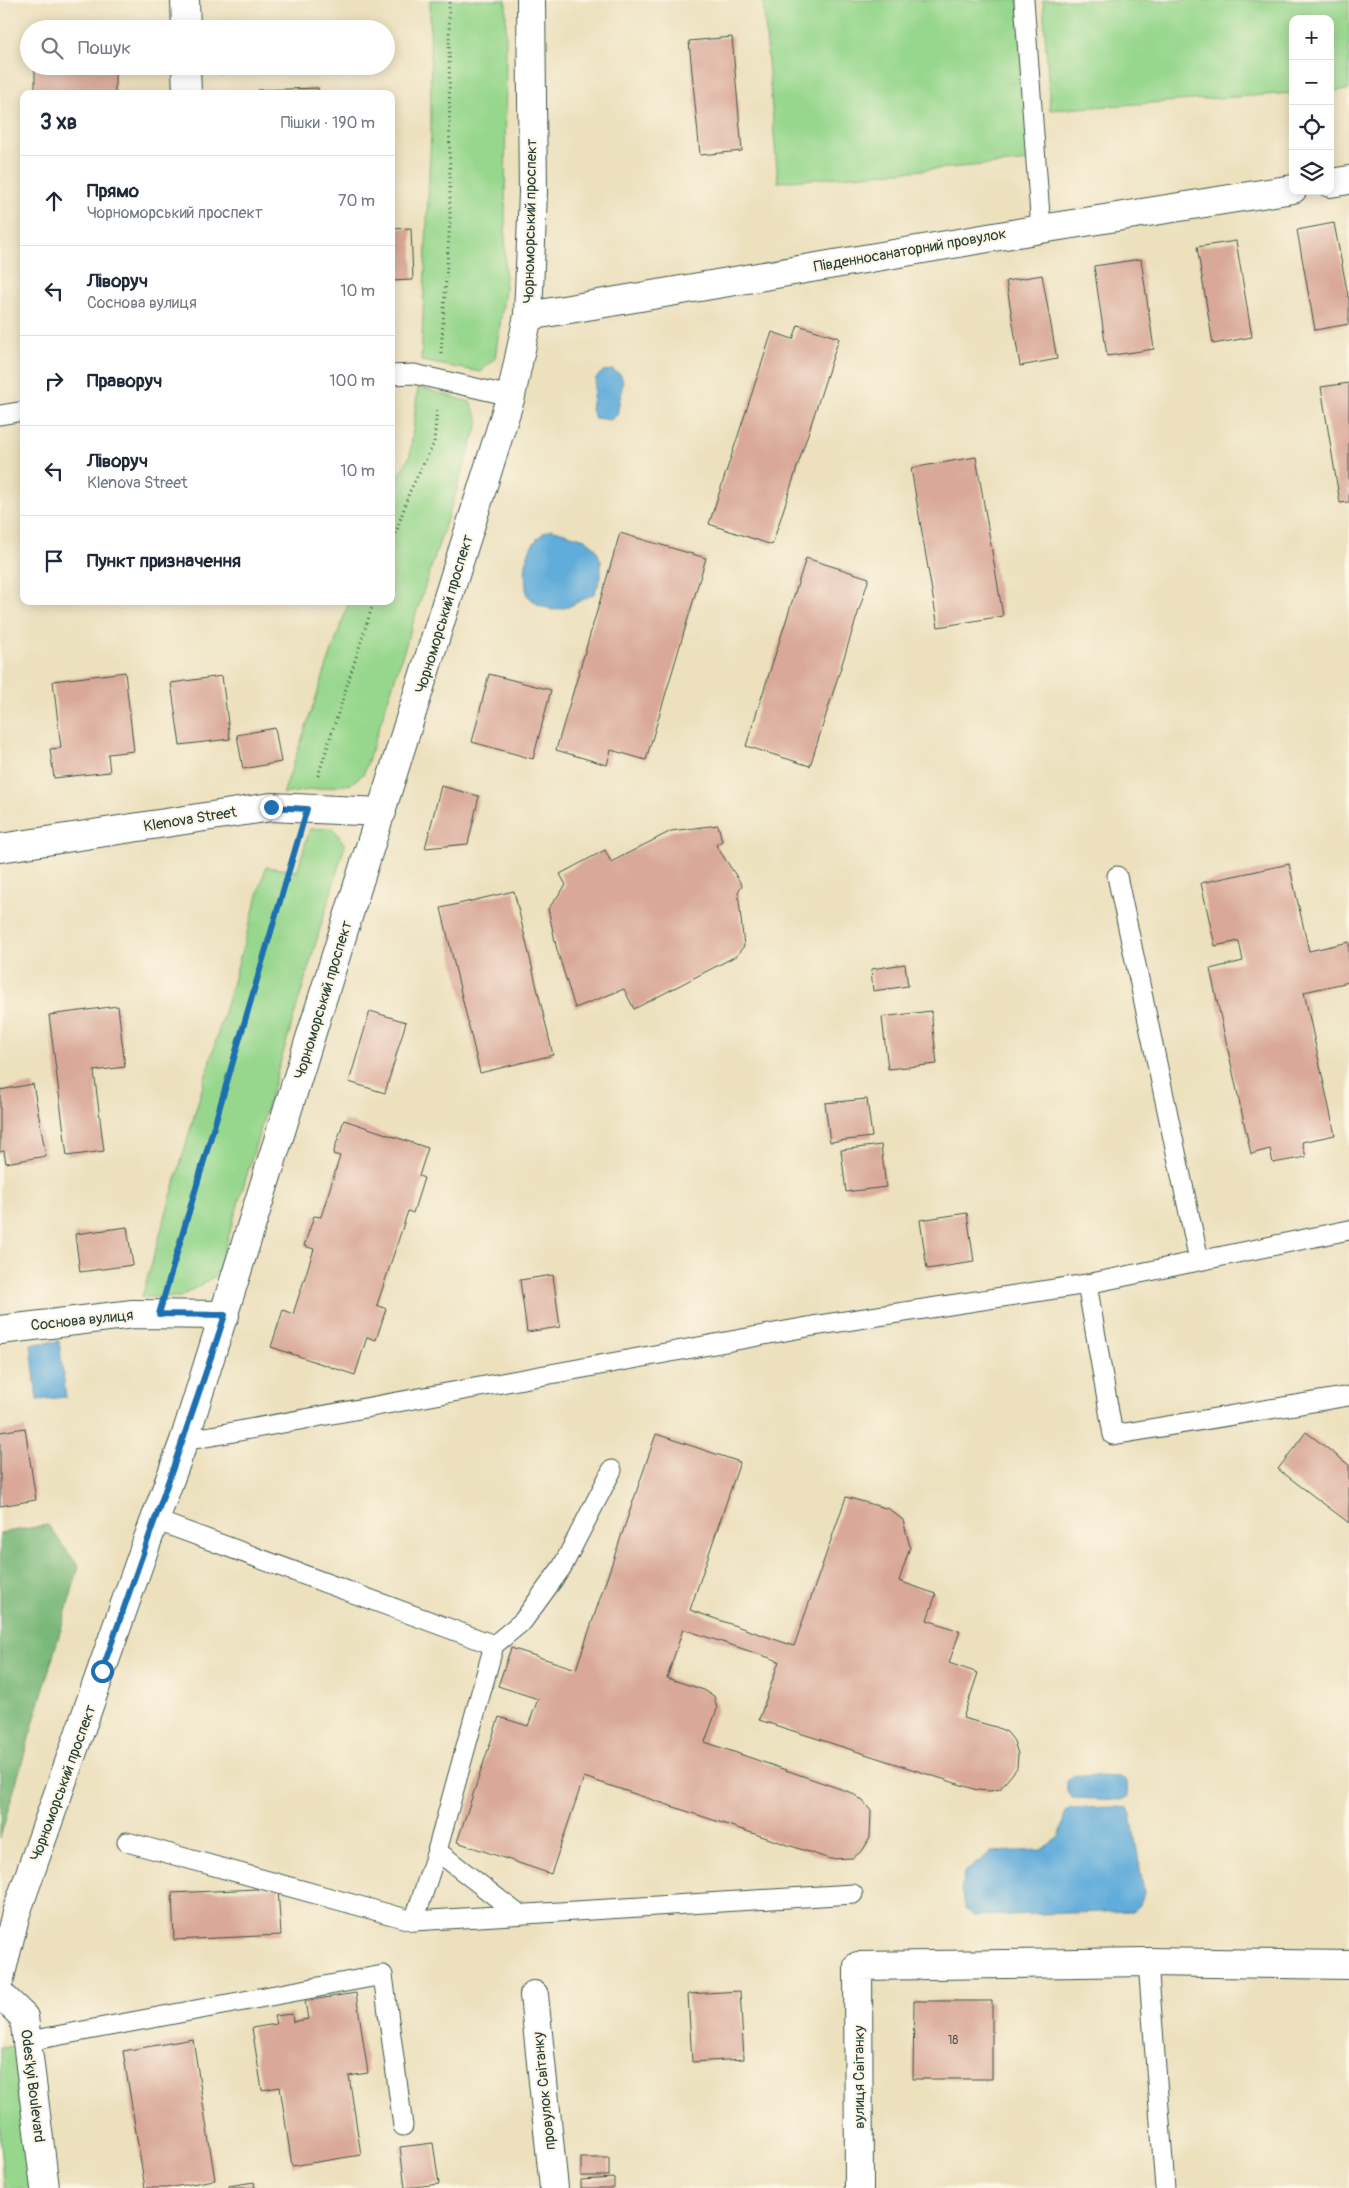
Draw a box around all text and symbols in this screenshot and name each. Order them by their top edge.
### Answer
map controls [1289,15,1334,195]
button: + [1289,15,1334,60]
search box [20,20,395,75]
icon: search [38,34,66,62]
text: Пошук [78,36,131,60]
button: − [1289,60,1334,105]
button: locate [1289,105,1334,150]
text: 3 хв [40,109,77,136]
text: Пішки · 190 m [281,113,375,133]
street label: Чорноморський проспект [520,138,541,304]
button: layers [1289,150,1334,195]
text: Прямо [87,179,139,203]
icon: ahead [40,187,68,215]
text: 70 m [338,191,375,211]
text: Чорноморський проспект [87,203,263,223]
street label: Південносанаторний провулок [812,224,1008,277]
text: Ліворуч [87,269,148,293]
icon: left [40,277,68,305]
text: 10 m [340,281,375,301]
text: Соснова вулиця [87,293,197,313]
icon: right [40,367,68,395]
text: Праворуч [87,369,162,393]
text: 100 m [329,371,375,391]
text: Ліворуч [87,449,148,473]
icon: left [40,457,68,485]
text: 10 m [340,461,375,481]
text: Klenova Street [87,473,188,493]
street label: Чорноморський проспект [411,532,478,696]
icon: arrive [40,547,68,575]
text: Пункт призначення [87,549,241,573]
route end [260,796,283,819]
street label: Klenova Street [142,803,239,836]
street label: Чорноморський проспект [290,918,357,1082]
street label: Соснова вулиця [30,1306,134,1335]
route start [91,1660,114,1683]
street label: Чорноморський проспект [26,1702,101,1864]
street label: вулиця Світанку [850,2025,869,2129]
street label: Odes'kyi Boulevard [16,2028,49,2144]
street label: провулок Світанку [529,2030,560,2151]
house number: 18 [948,2033,958,2048]

